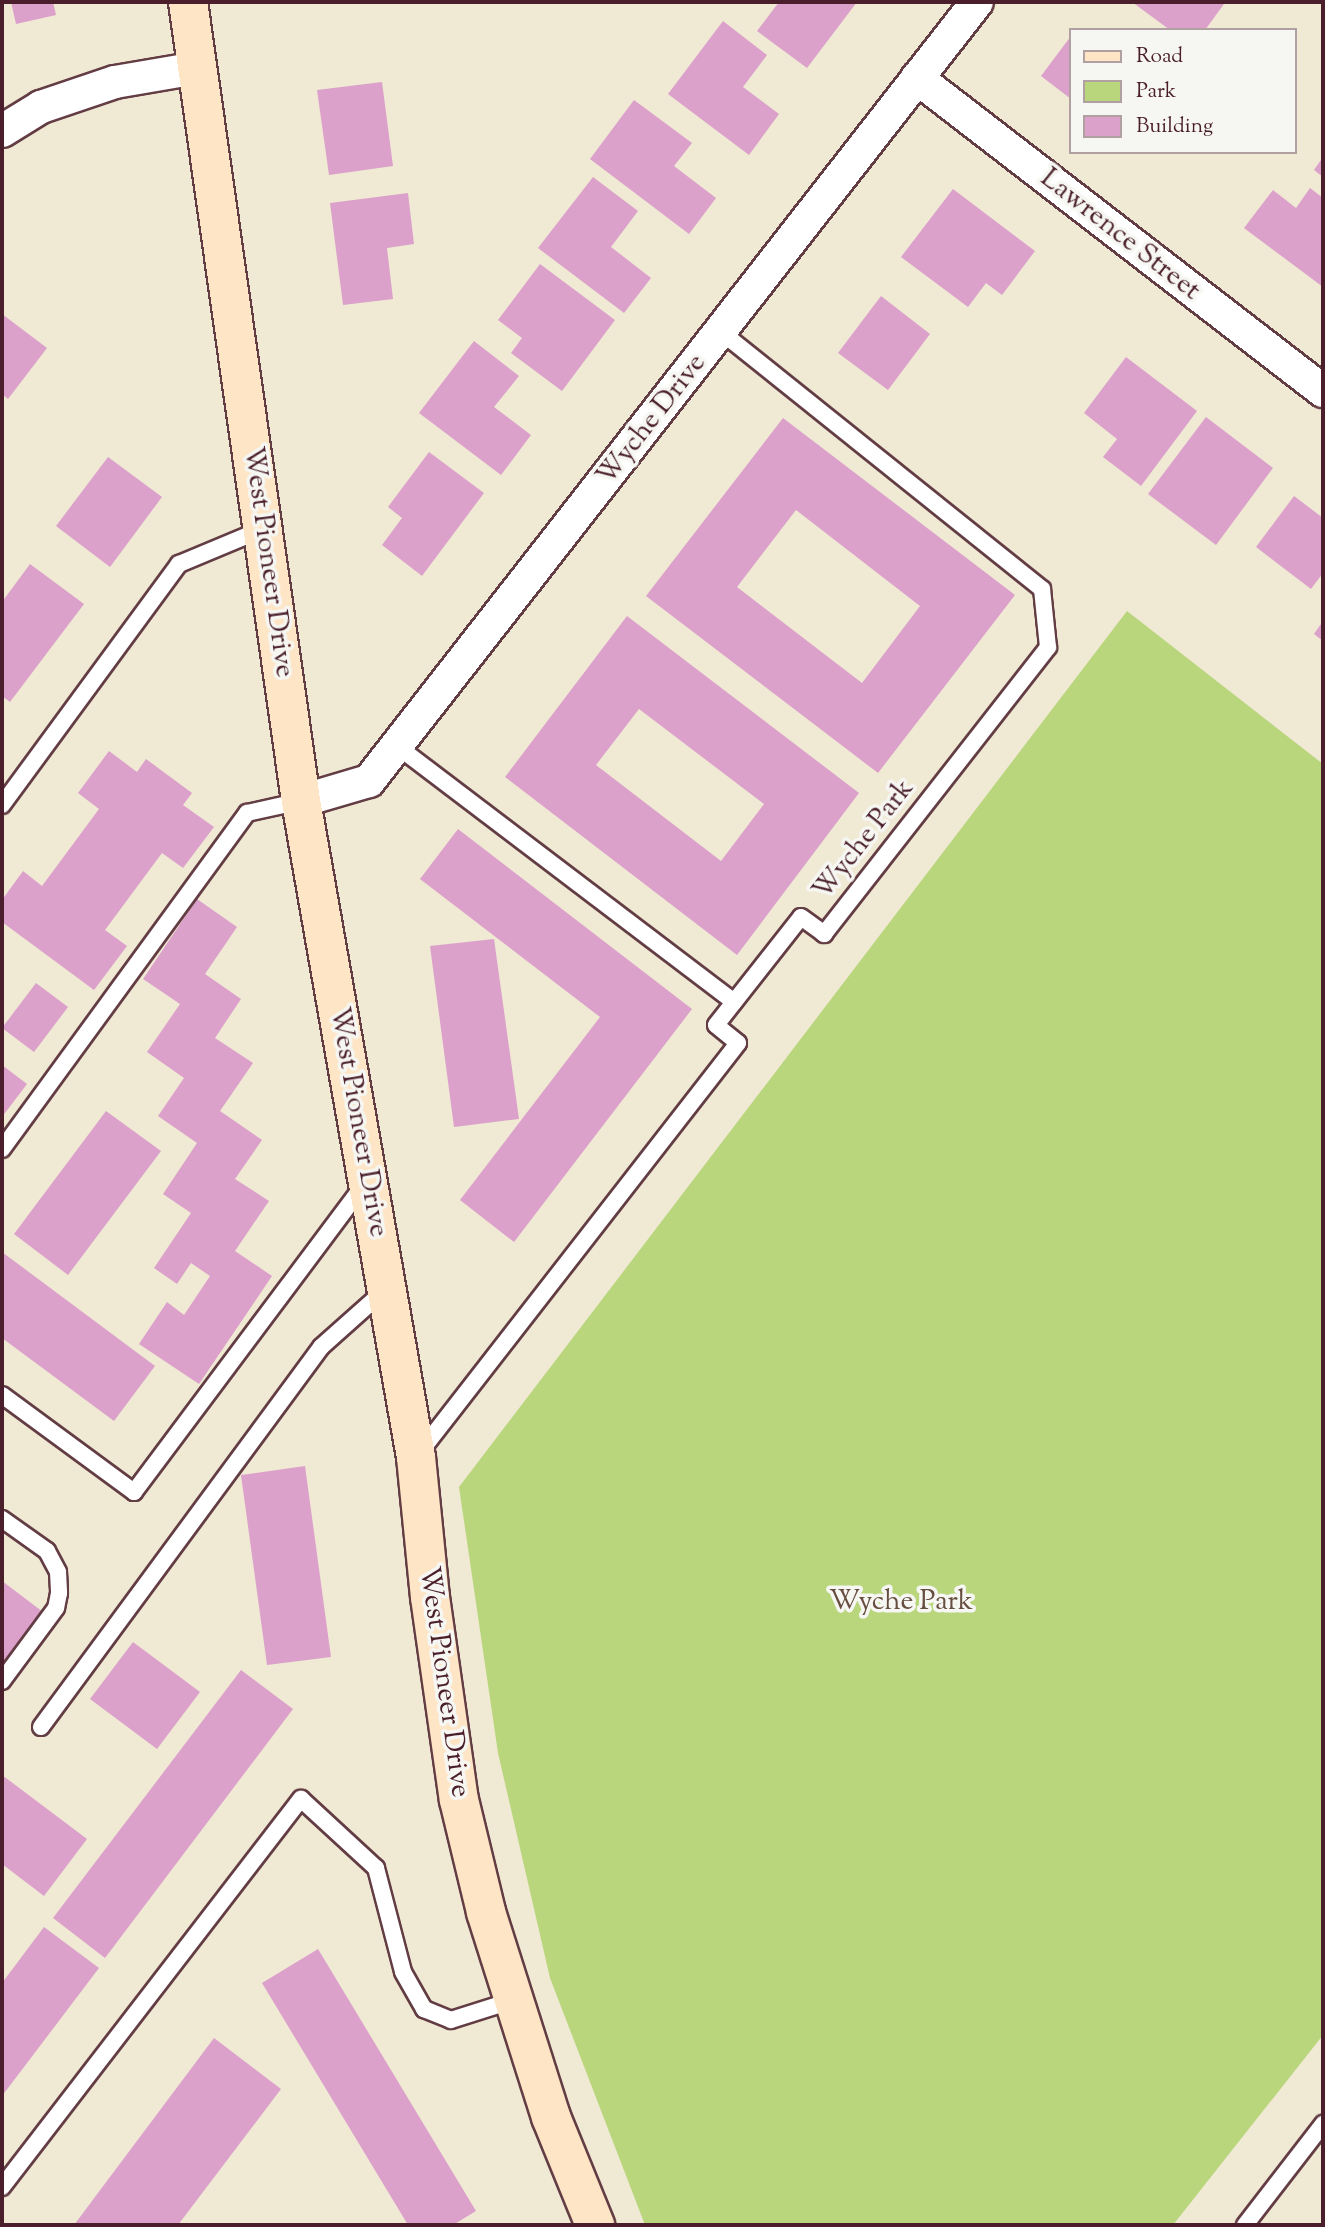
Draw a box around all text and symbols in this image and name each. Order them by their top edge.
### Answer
legend [1070,28,1297,154]
text: Road [1136,42,1183,72]
text: Park [1136,77,1176,107]
text: Building [1136,112,1213,142]
street label: Lawrence Street [1033,162,1207,308]
street label: Wyche Drive [590,347,714,493]
street label: West Pioneer Drive [235,444,301,680]
street label: Wyche Park [806,773,922,907]
street label: West Pioneer Drive [321,1005,395,1239]
street label: West Pioneer Drive [411,1564,477,1800]
park label: Wyche Park [829,1585,973,1619]

